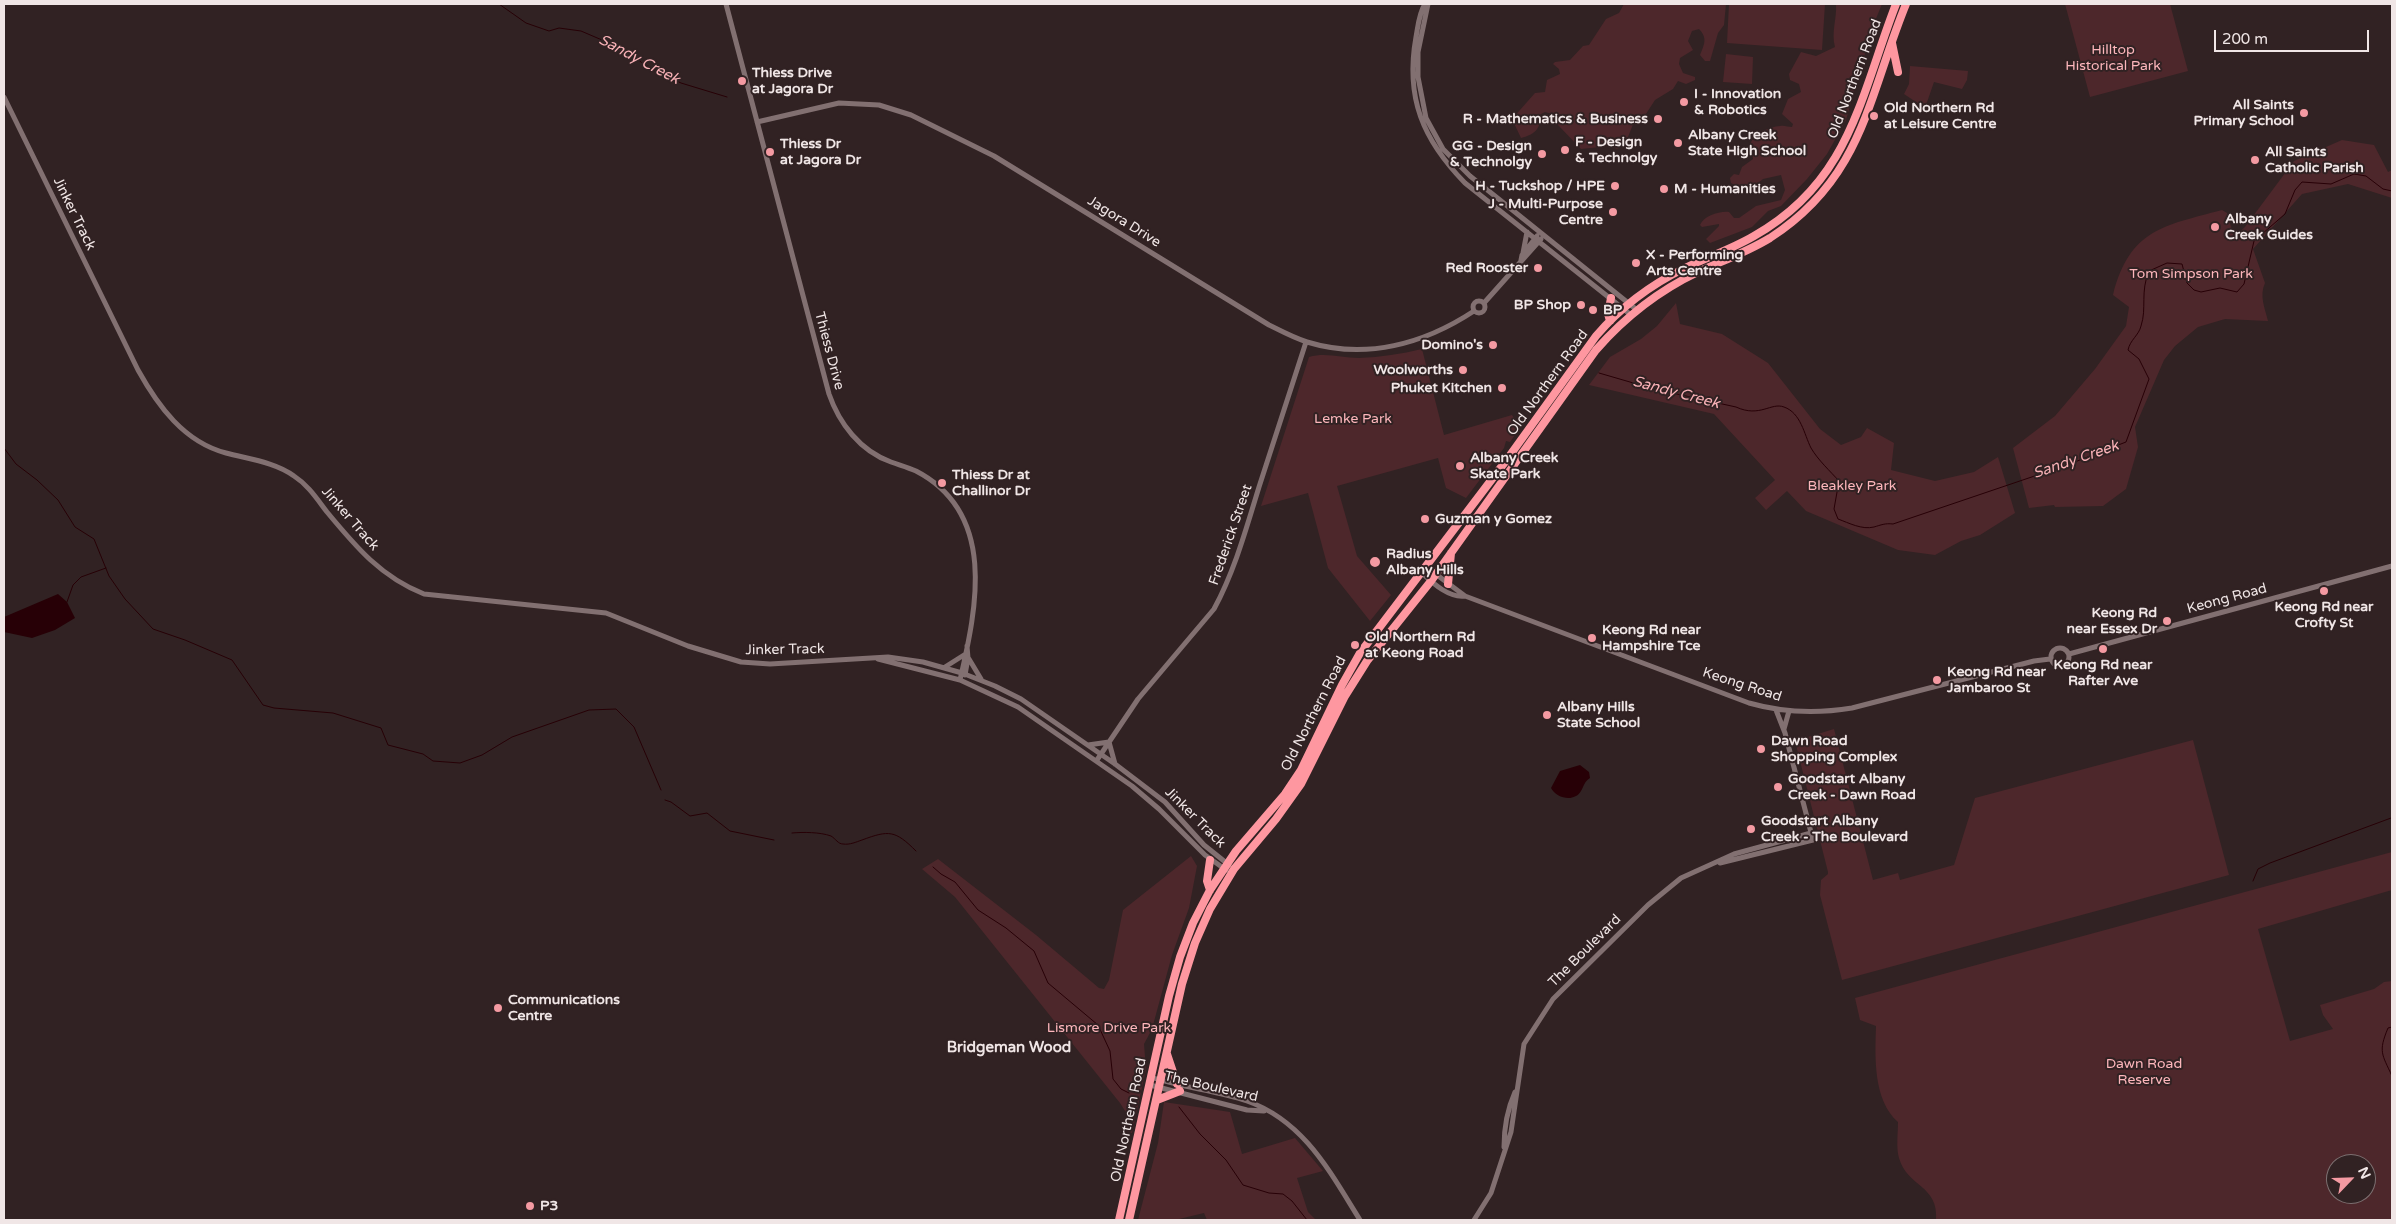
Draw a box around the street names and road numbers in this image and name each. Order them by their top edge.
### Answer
street label: Old Northern Road [1824,17,1886,141]
street label: Jinker Track [49,175,99,253]
street label: Jagora Drive [1084,193,1164,251]
street label: Thiess Drive [811,310,847,392]
street label: Old Northern Road [1504,327,1592,439]
street label: Frederick Street [1206,482,1256,588]
street label: Jinker Track [318,484,382,554]
street label: Keong Road [2185,580,2269,618]
street label: Jinker Track [745,641,825,659]
street label: Old Northern Road [1278,654,1350,774]
street label: Keong Road [1700,664,1784,706]
street label: Jinker Track [1161,784,1229,852]
street label: The Boulevard [1545,911,1625,991]
street label: Old Northern Road [1108,1056,1150,1184]
street label: The Boulevard [1162,1068,1260,1106]

